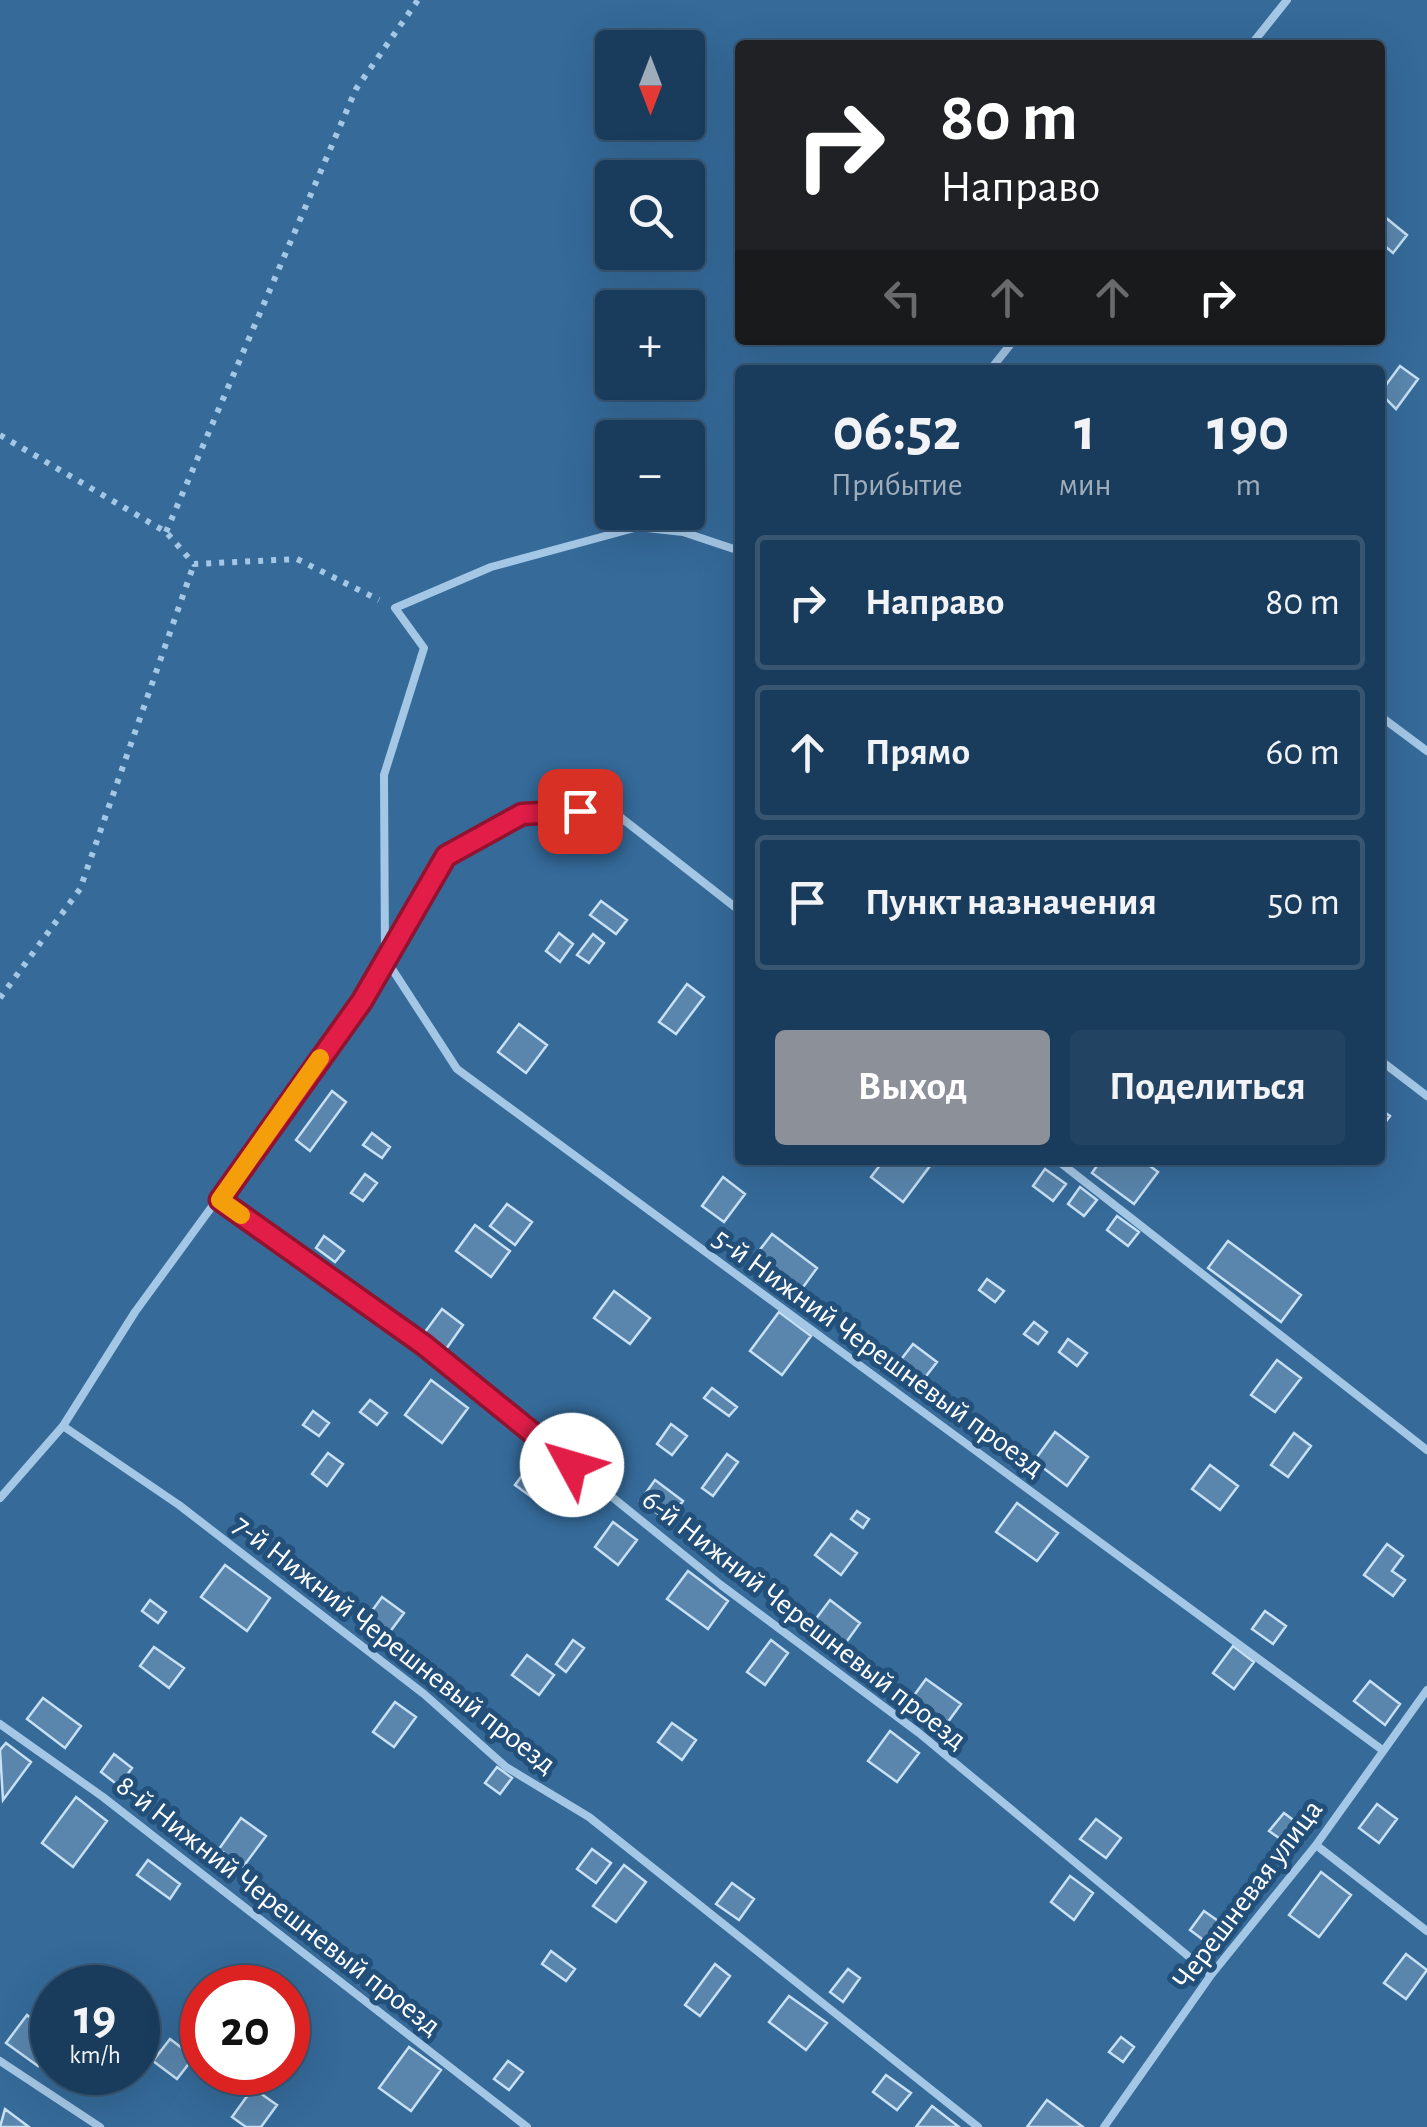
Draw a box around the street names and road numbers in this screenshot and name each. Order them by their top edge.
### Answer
street label: 5-й Нижний Черешневый проезд [708,1223,1049,1483]
street label: 6-й Нижний Черешневый проезд [637,1484,972,1755]
street label: 7-й Нижний Черешневый проезд [227,1510,561,1780]
street label: 8-й Нижний Черешневый проезд [111,1770,446,2041]
street label: Черешневая улица [1167,1794,1328,1995]

